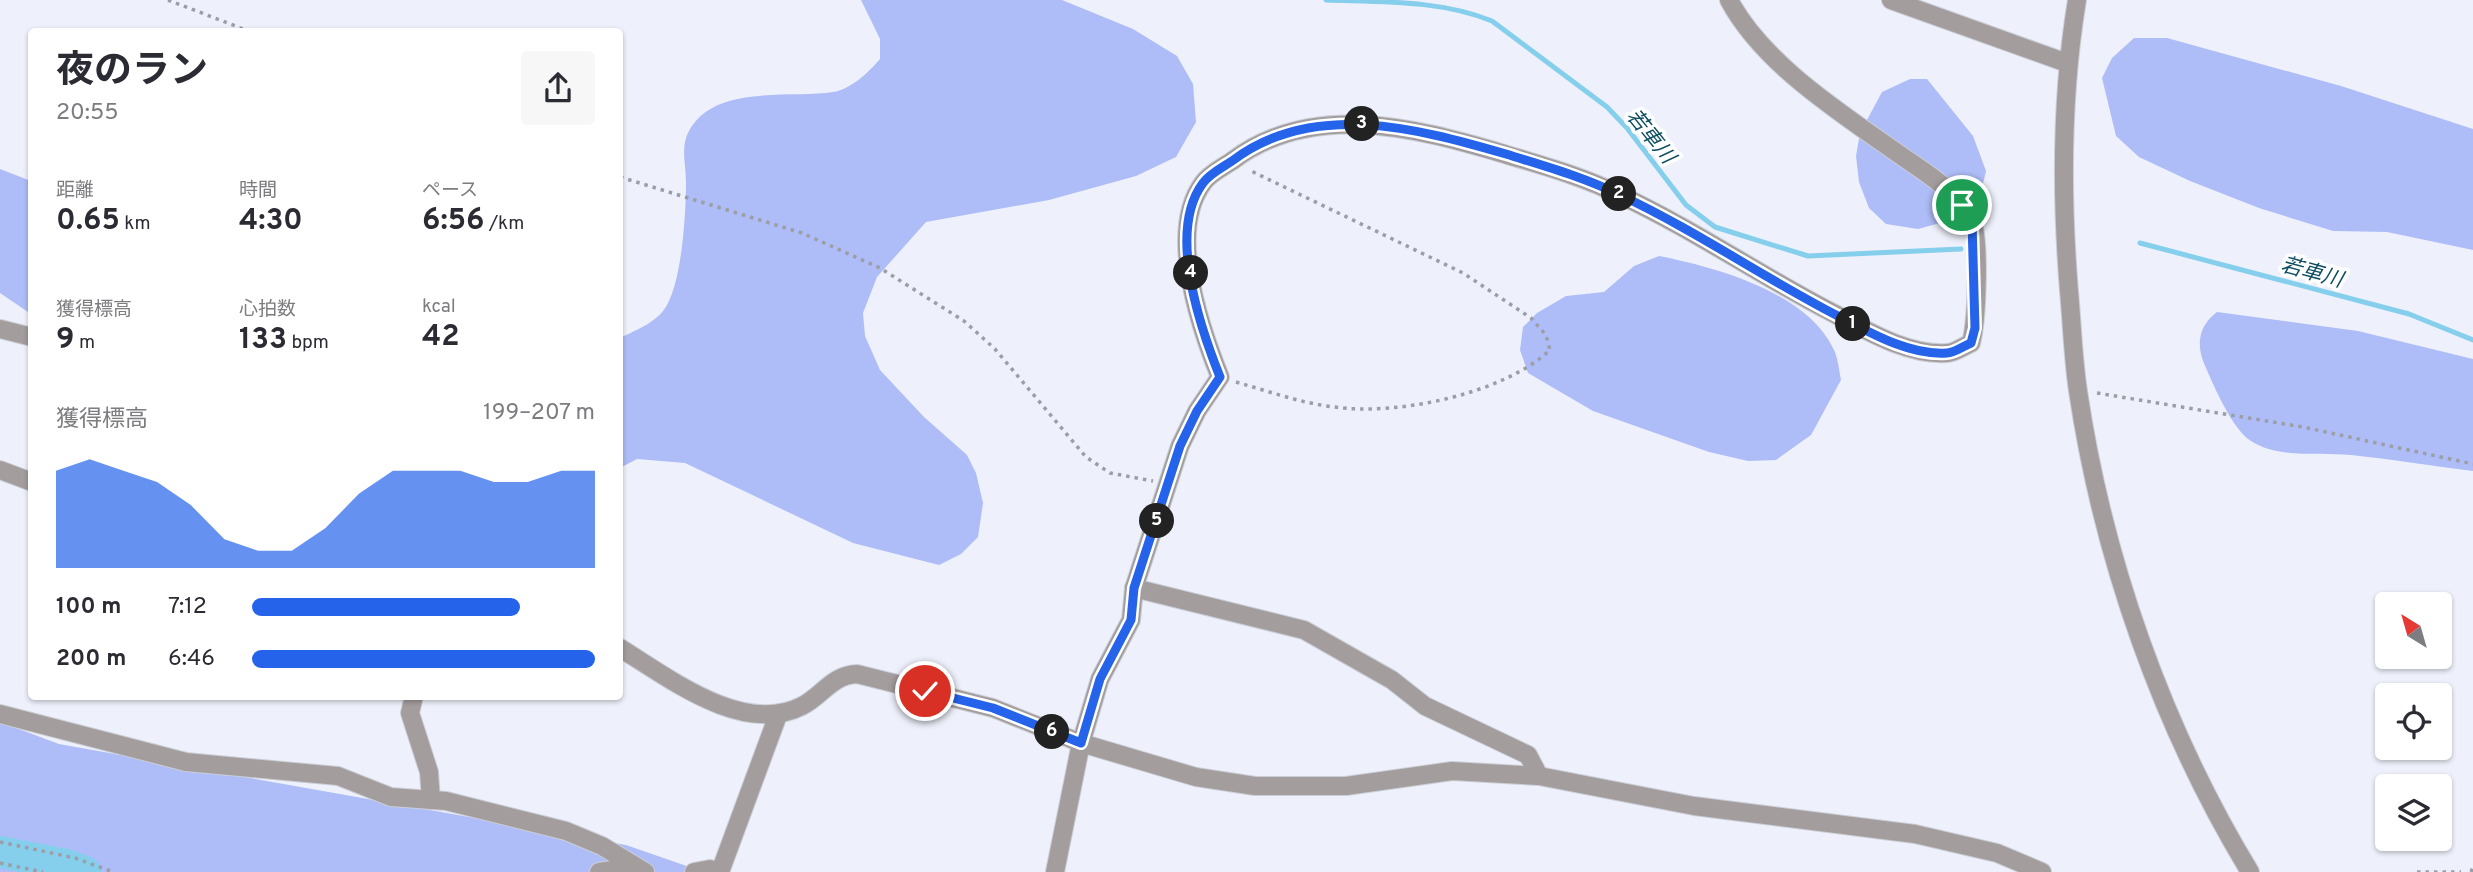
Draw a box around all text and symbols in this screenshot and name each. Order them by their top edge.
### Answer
text: 夜のラン [56,48,208,97]
button: share [521,51,595,125]
text: 20:55 [56,99,119,128]
water label: 若車川 [1620,104,1681,171]
pin: 3 [1344,106,1380,142]
text: 3 [1356,111,1367,135]
pin [1932,175,1992,235]
pin: 2 [1602,176,1636,212]
text: 距離 [56,179,94,203]
text: 時間 [239,179,277,203]
text: ペース [422,179,478,203]
text: 2 [1613,181,1624,205]
icon: arrive [1943,186,1981,224]
text: 0.65 [56,203,120,240]
text: 4:30 [239,203,303,240]
text: 6:56 [422,203,485,240]
text: km [120,212,151,236]
text: /km [485,212,524,236]
water label: 若車川 [2278,252,2347,295]
pin: 4 [1174,256,1208,290]
text: 4 [1184,260,1197,284]
text: kcal [422,295,456,319]
text: 獲得標高 [56,298,132,322]
text: 心拍数 [239,298,296,322]
pin: 1 [1836,306,1870,342]
text: 1 [1849,311,1856,335]
text: 42 [422,319,460,356]
text: 9 [56,322,74,359]
text: 133 [239,322,287,359]
text: m [74,331,95,355]
text: bpm [287,331,329,355]
text: 199–207 m [483,399,595,428]
text: 獲得標高 [56,406,148,435]
pin: 5 [1140,504,1174,538]
text: 5 [1151,508,1162,532]
north arrow [2375,592,2452,668]
map controls [2375,592,2452,851]
text: 100 m [56,593,121,622]
text: 7:12 [168,593,207,622]
text: 200 m [56,645,126,674]
text: 6:46 [168,645,215,674]
pin [895,661,955,721]
icon: check [906,672,944,710]
button: locate [2375,683,2452,760]
pin: 6 [1034,714,1070,750]
text: 6 [1046,719,1057,743]
button: layers [2375,774,2452,851]

